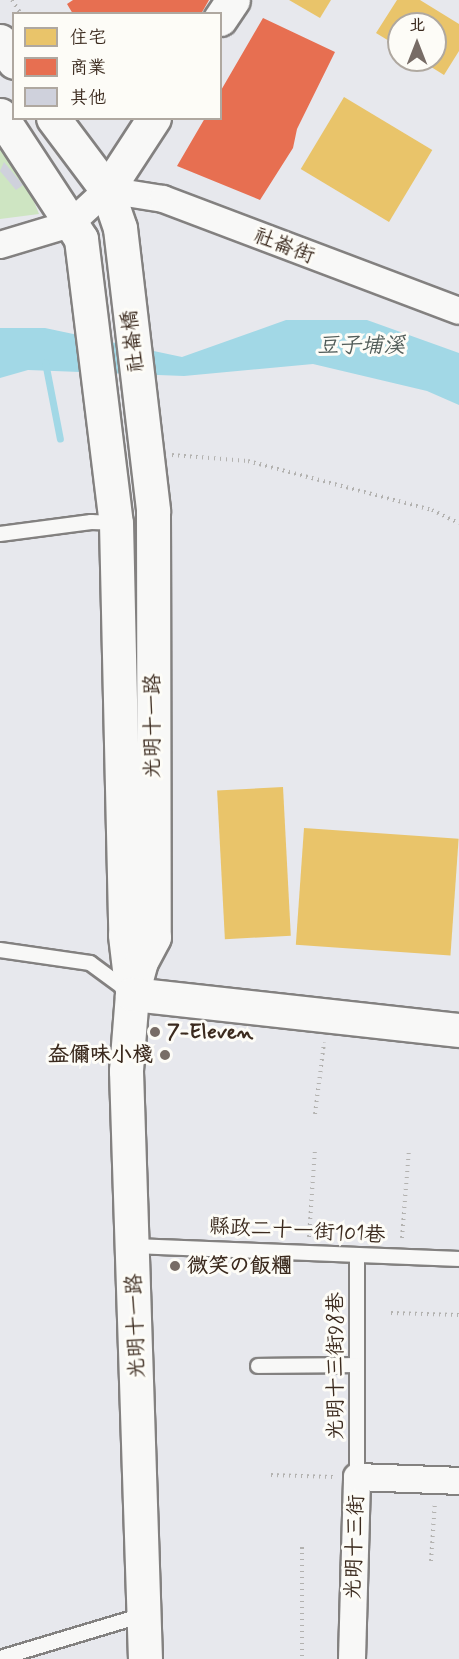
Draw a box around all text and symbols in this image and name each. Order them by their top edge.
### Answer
legend [12,12,222,120]
north arrow [387,12,447,72]
text: 北 [409,15,425,36]
text: 住宅 [70,26,106,50]
text: 商業 [70,56,106,80]
text: 其他 [70,86,106,110]
street label: 社崙街 [250,223,318,269]
street label: 社崙橋 [117,308,149,374]
water label: 豆子埔溪 [317,334,405,360]
street label: 光明十一路 [140,674,166,778]
place label: 7-Eleven [167,1019,253,1045]
marker: 7-Eleven [148,1025,162,1039]
place label: 盇儞味小棧 [48,1042,153,1068]
marker: 盇儞味小棧 [158,1048,172,1062]
street label: 縣政二十一街101巷 [208,1214,386,1248]
place label: 微笑の飯糰 [187,1253,292,1279]
marker: 微笑の飯糰 [168,1259,182,1273]
street label: 光明十一路 [122,1273,150,1379]
street label: 光明十三街98巷 [323,1292,349,1440]
street label: 光明十三街 [341,1494,369,1600]

